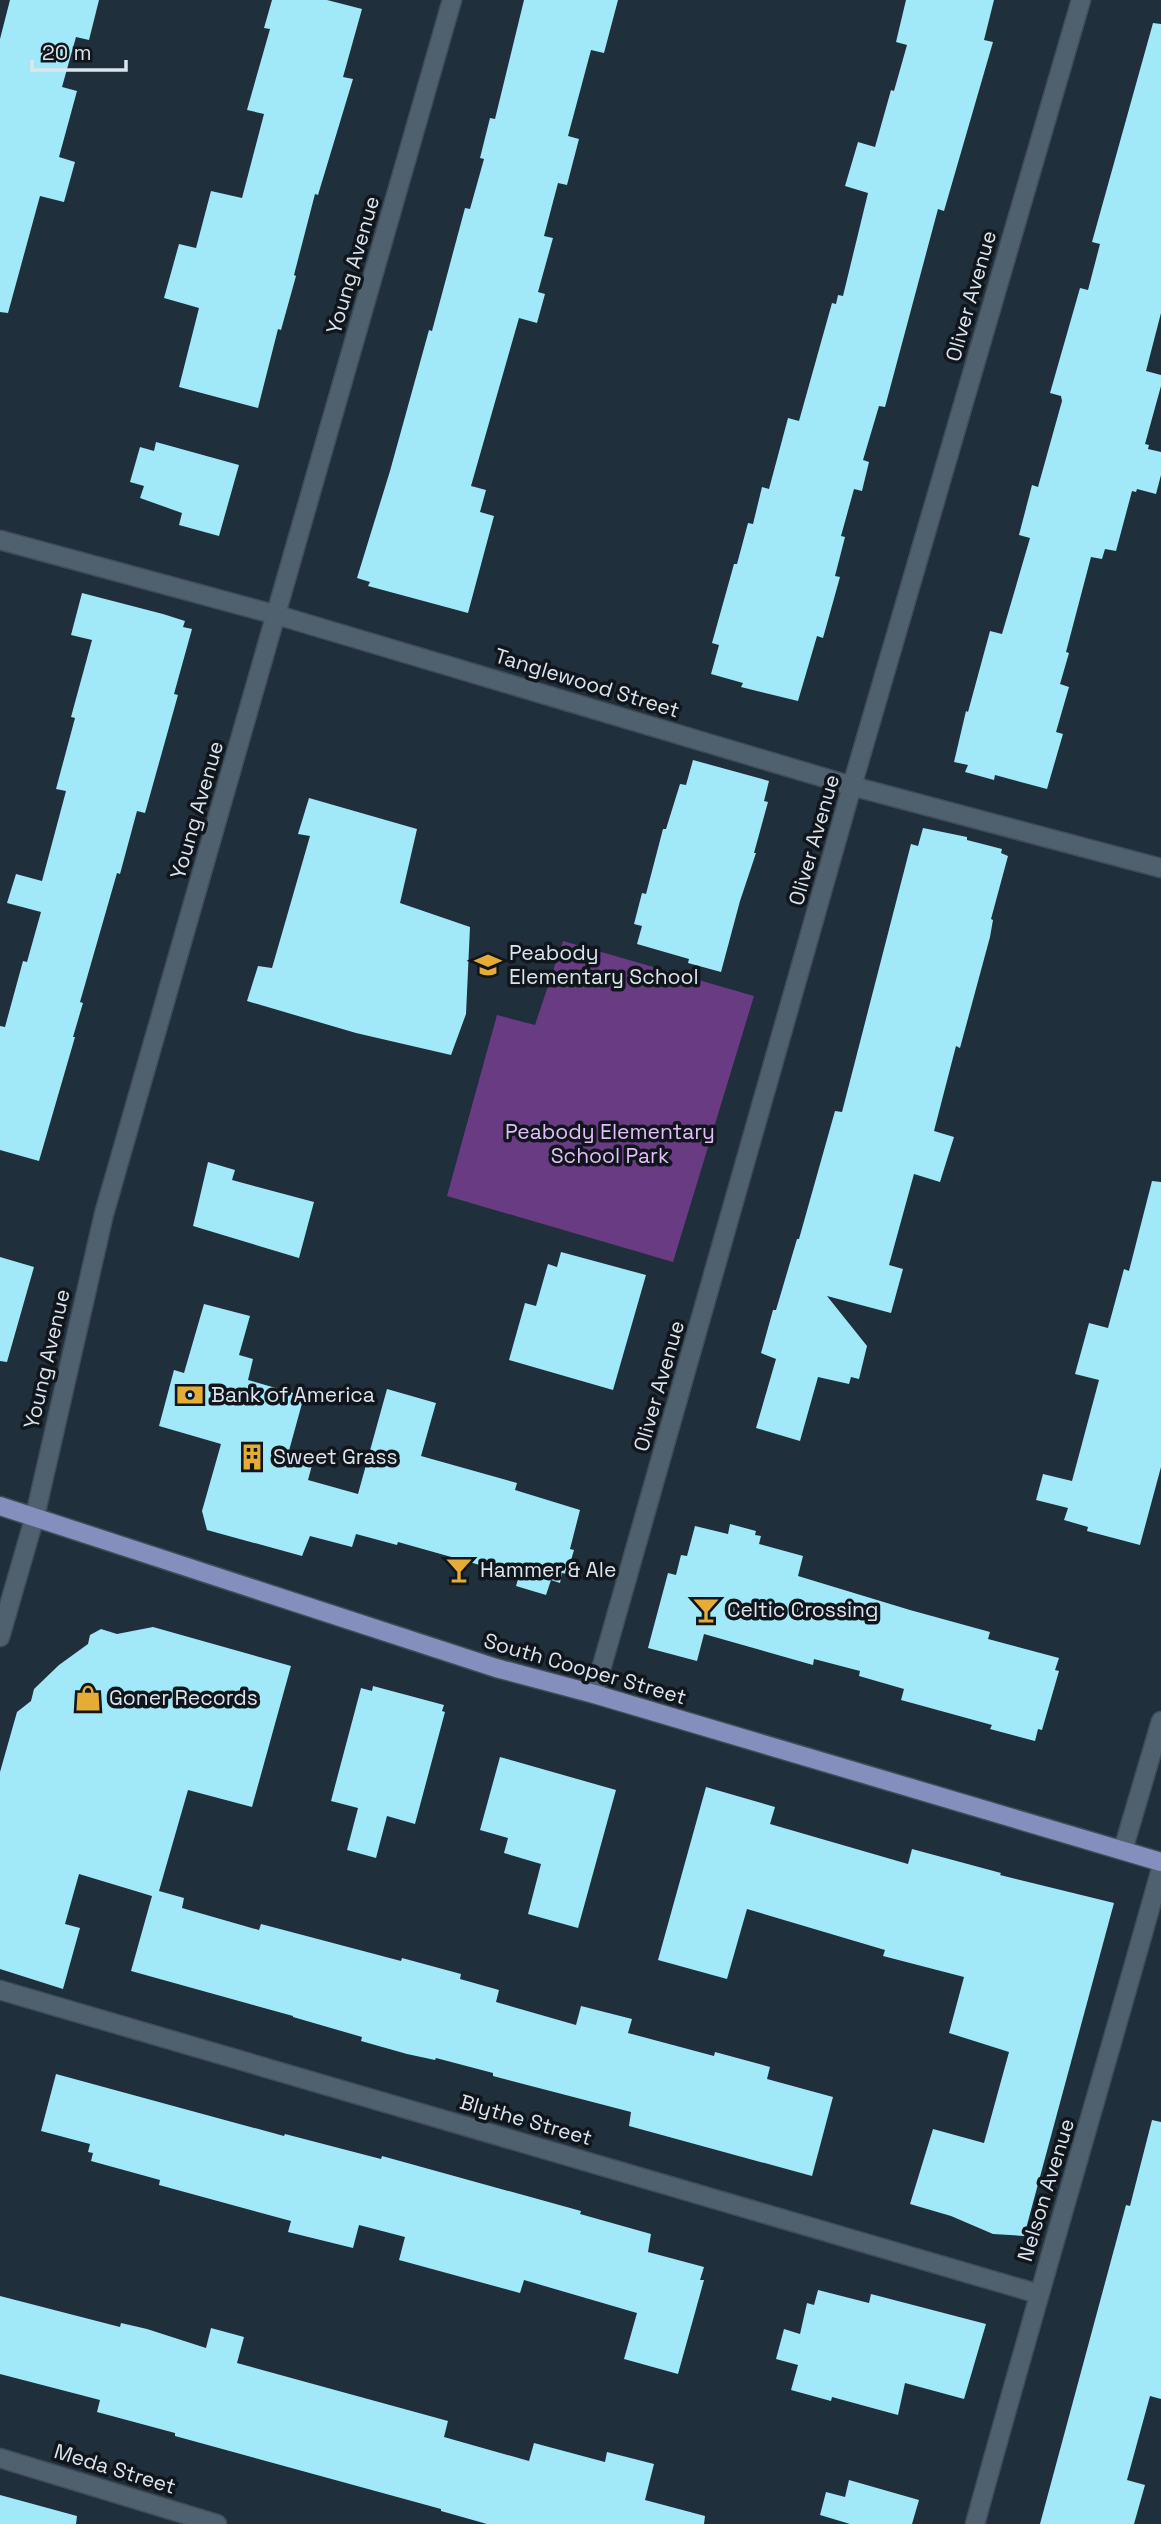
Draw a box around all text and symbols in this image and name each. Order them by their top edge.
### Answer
scale bar [32,28,126,72]
text: 20 m [42,39,92,66]
street label: Young Avenue [320,193,385,337]
street label: Oliver Avenue [939,227,1002,364]
street label: Tanglewood Street [491,642,683,723]
street label: Young Avenue [164,738,229,882]
street label: Oliver Avenue [782,771,845,908]
place label: Peabody Elementary School [509,939,699,990]
school or university icon: Peabody Elementary School [473,950,503,980]
park label: Peabody Elementary School Park [505,1118,715,1169]
street label: Young Avenue [17,1286,76,1431]
street label: Oliver Avenue [627,1317,690,1454]
bank icon: Bank of America [175,1380,205,1410]
place label: Bank of America [211,1381,375,1408]
building icon: Sweet Grass [237,1442,267,1472]
place label: Sweet Grass [273,1443,398,1470]
bar icon: Hammer & Ale [444,1555,474,1585]
place label: Hammer & Ale [480,1556,616,1583]
bar icon: Celtic Crossing [691,1595,721,1625]
place label: Celtic Crossing [727,1596,878,1623]
street label: South Cooper Street [481,1627,690,1710]
shop icon: Goner Records [73,1683,103,1713]
place label: Goner Records [109,1684,258,1711]
street label: Blythe Street [457,2088,595,2151]
street label: Nelson Avenue [1011,2115,1080,2264]
street label: Meda Street [51,2437,179,2500]

